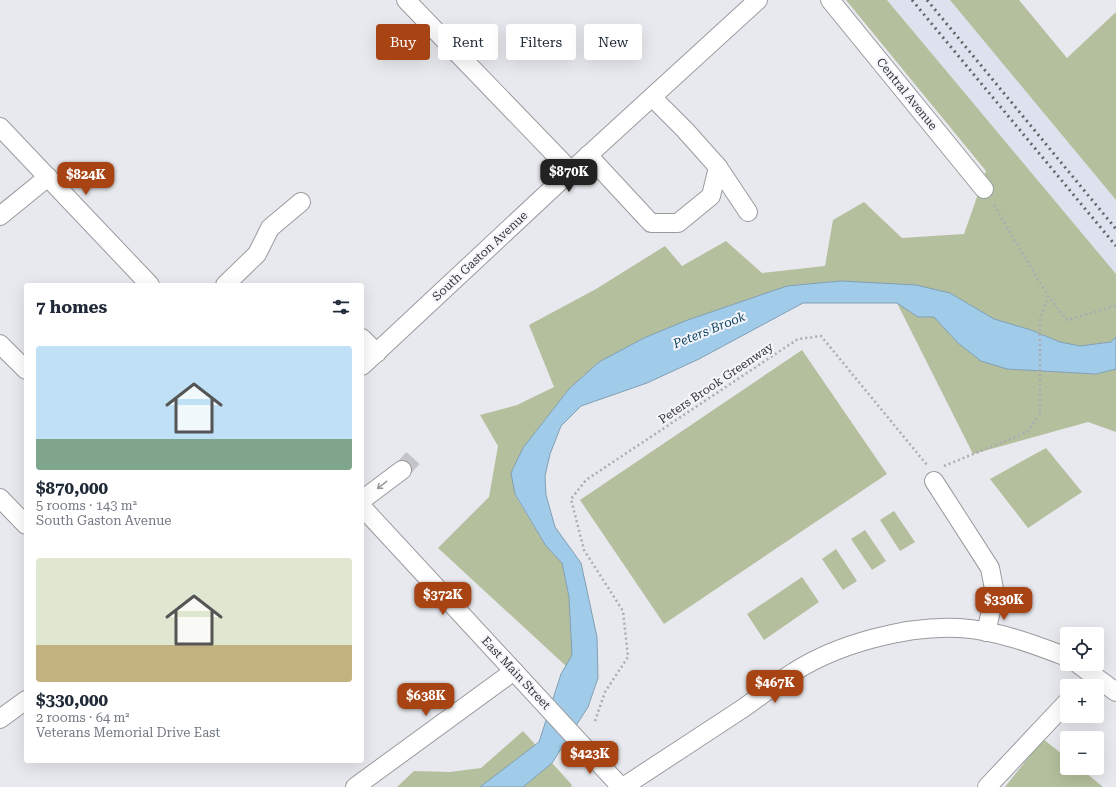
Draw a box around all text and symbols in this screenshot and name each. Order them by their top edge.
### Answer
chip: Buy [376,24,430,60]
chip: Rent [438,24,498,60]
chip: Filters [506,24,576,60]
chip: New [584,24,642,60]
street label: Central Avenue [874,55,941,133]
pin: $870K [541,159,597,193]
pin: $824K [58,162,114,196]
text: $870K [549,164,589,179]
text: $824K [66,167,106,182]
street label: South Gaston Avenue [430,208,531,304]
icon: filters [330,296,352,318]
text: 7 homes [36,297,107,317]
water label: Peters Brook [670,308,748,352]
street label: Peters Brook Greenway [656,339,777,427]
icon: home [158,372,230,444]
text: $870,000 [36,478,108,498]
one-way arrow [377,481,388,489]
text: 5 rooms · 143 m² [36,498,137,513]
text: South Gaston Avenue [36,513,171,528]
pin: $372K [415,582,471,616]
icon: home [158,584,230,656]
text: $372K [423,587,463,602]
pin: $330K [976,587,1032,621]
text: $330K [984,592,1024,607]
map controls [1060,627,1104,775]
button: locate [1060,627,1104,671]
street label: East Main Street [479,634,554,713]
pin: $467K [747,670,803,704]
text: $467K [755,675,795,690]
button: + [1060,679,1104,723]
pin: $638K [398,683,454,717]
text: $638K [406,688,446,703]
text: $330,000 [36,690,108,710]
text: 2 rooms · 64 m² [36,710,130,725]
text: Veterans Memorial Drive East [36,725,220,740]
button: − [1060,731,1104,775]
pin: $423K [562,741,618,775]
text: $423K [570,746,610,761]

